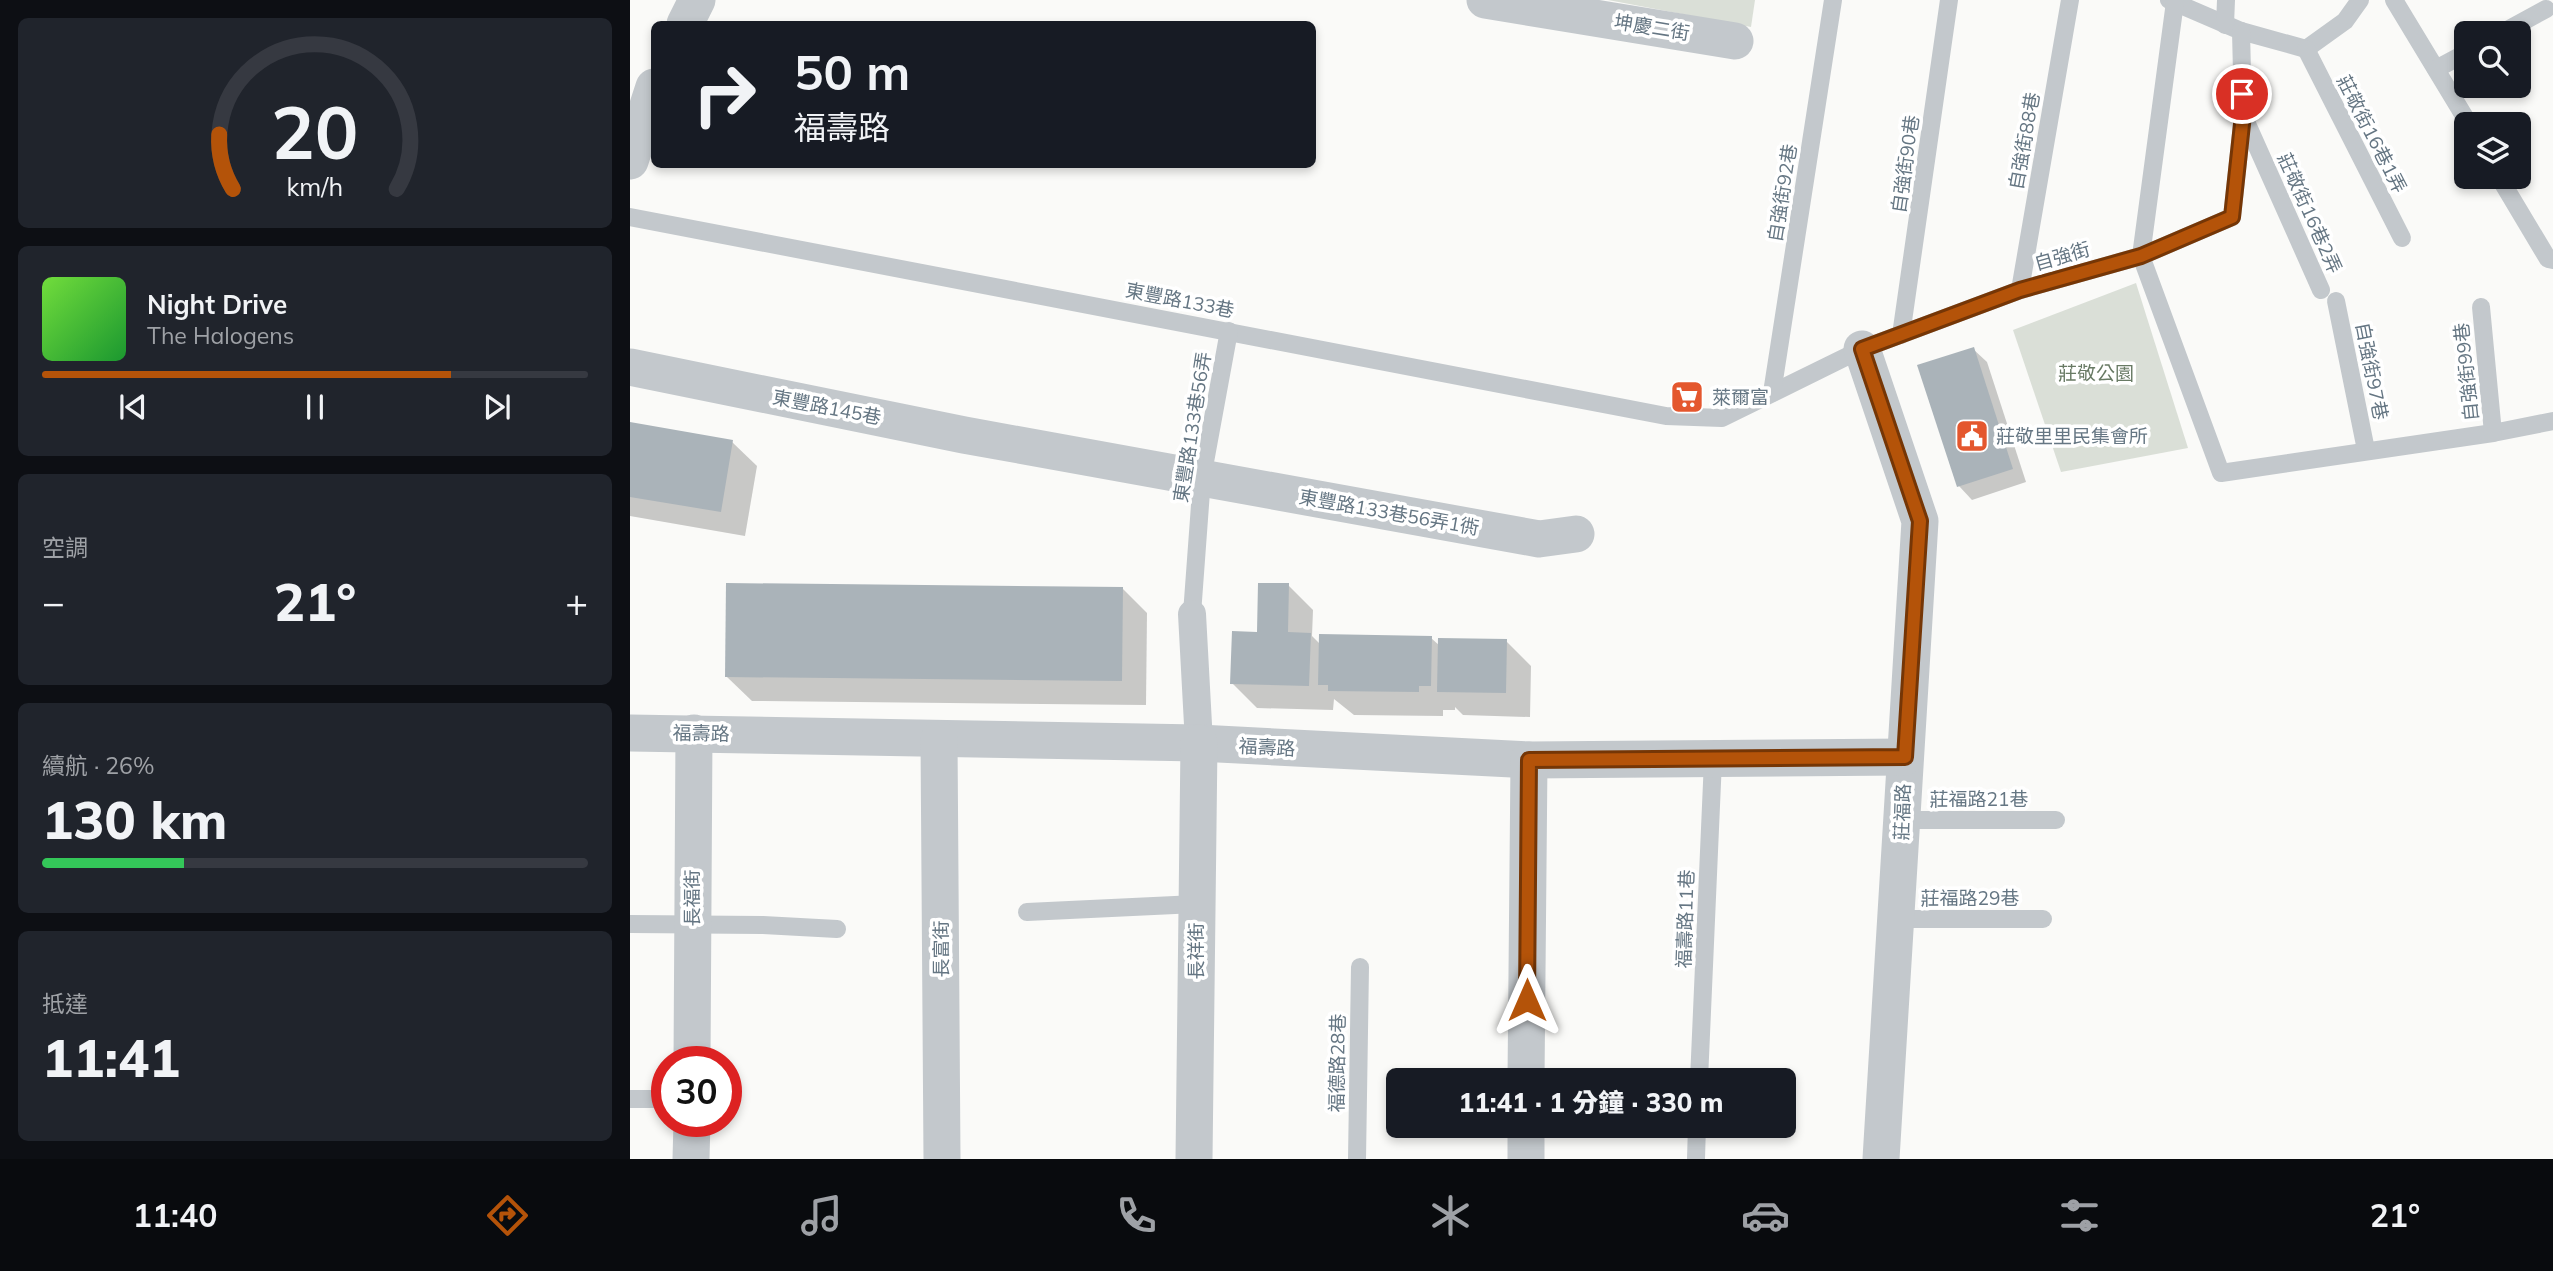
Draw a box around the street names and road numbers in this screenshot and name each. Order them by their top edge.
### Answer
street label: 坤慶二街 [1613,9,1691,45]
street label: 莊敬街16巷1弄 [2332,71,2412,197]
street label: 自強街88巷 [2004,90,2044,192]
street label: 自強街90巷 [1886,113,1924,215]
street label: 自強街92巷 [1762,142,1802,244]
street label: 莊敬街16巷2弄 [2273,149,2347,277]
street label: 自強街 [2031,237,2093,275]
street label: 東豐路133巷 [1124,278,1236,322]
street label: 自強街97巷 [2351,320,2393,422]
street label: 自強街99巷 [2449,322,2483,422]
street label: 東豐路133巷56弄 [1168,350,1216,504]
street label: 東豐路145巷 [771,385,883,429]
street label: 東豐路133巷56弄1衖 [1297,484,1481,540]
street label: 福壽路 [672,721,730,745]
street label: 福壽路 [1238,734,1296,760]
street label: 莊福路 [1889,783,1915,841]
street label: 莊福路21巷 [1930,787,2028,811]
street label: 長福街 [680,869,704,927]
street label: 福壽路11巷 [1671,869,1699,969]
street label: 莊福路29巷 [1921,886,2019,910]
street label: 長富街 [929,920,953,978]
street label: 長祥街 [1184,922,1208,980]
street label: 福德路28巷 [1324,1013,1350,1113]

